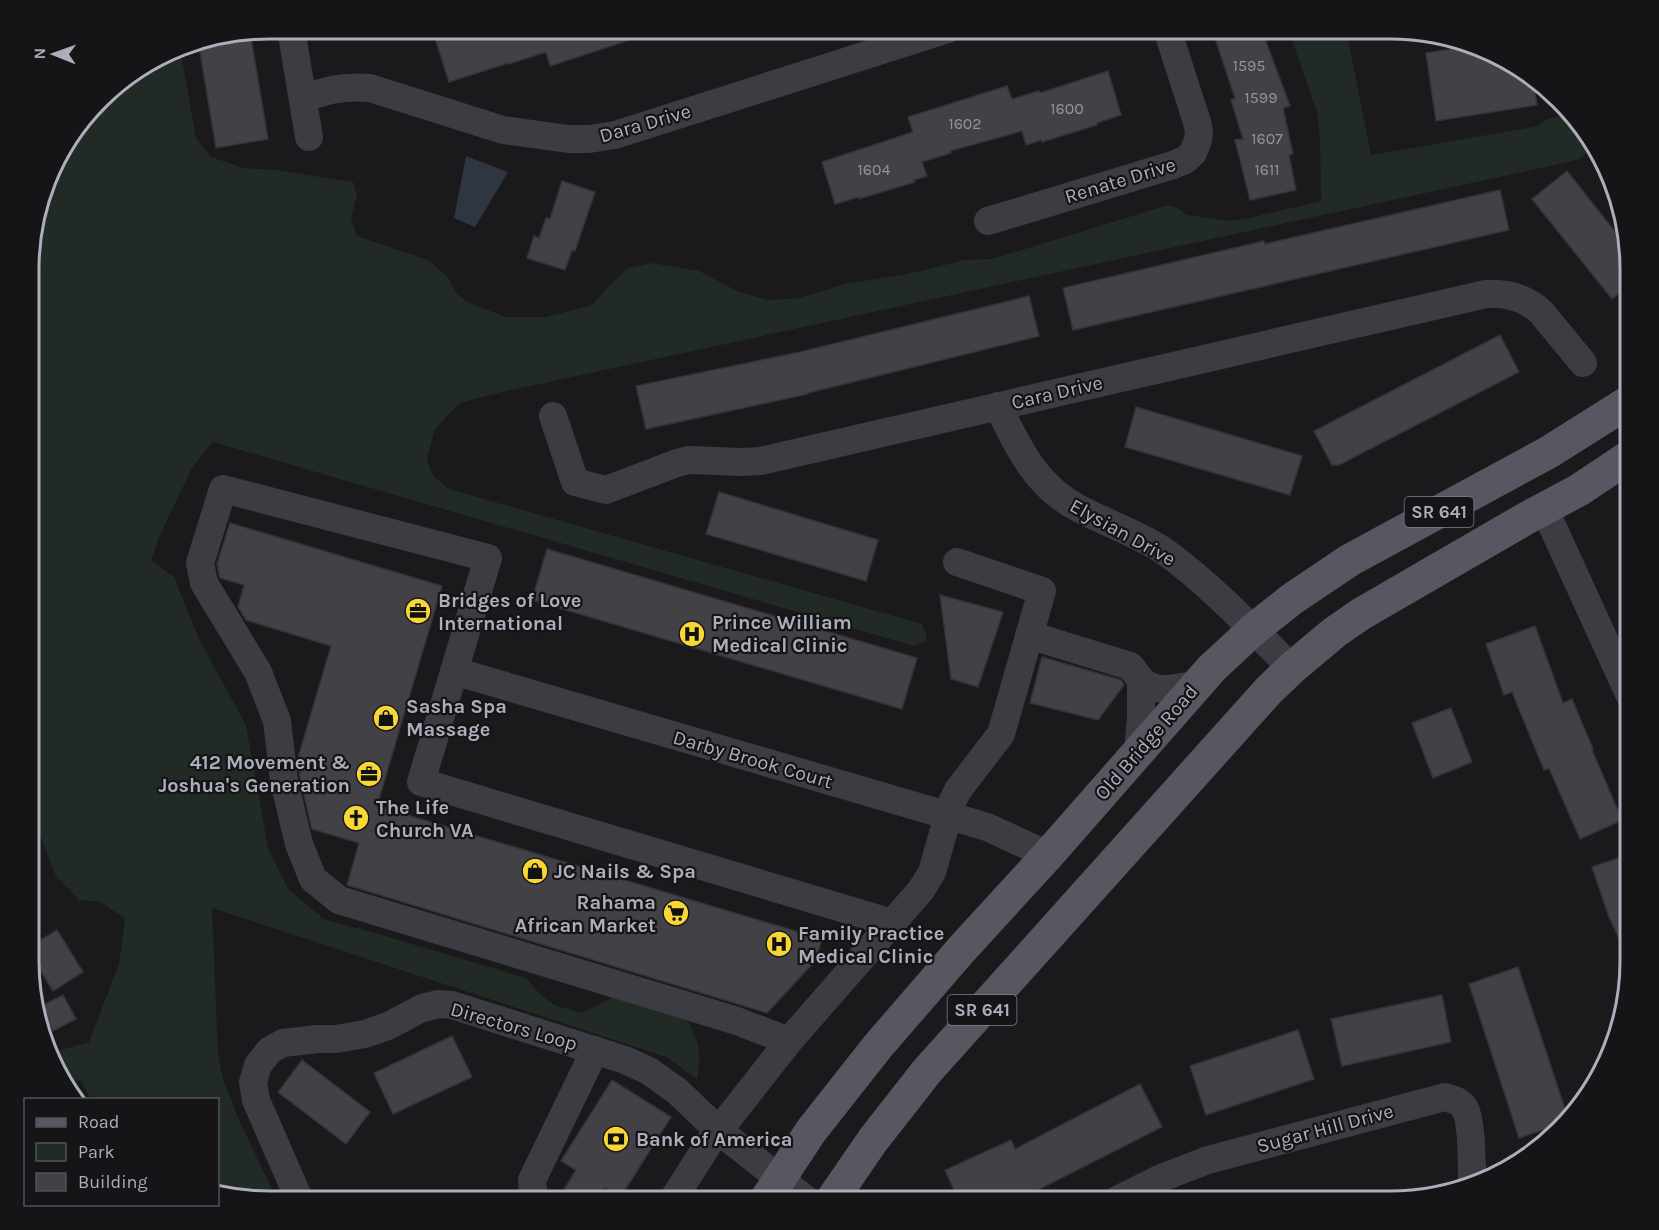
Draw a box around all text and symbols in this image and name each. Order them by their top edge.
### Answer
north arrow [24,24,84,84]
text: N [30,48,49,60]
house number: 1595 [1233,56,1265,75]
house number: 1599 [1245,88,1277,107]
street label: Dara Drive [597,99,693,147]
house number: 1600 [1050,99,1084,118]
house number: 1602 [948,114,982,133]
house number: 1607 [1251,129,1283,148]
street label: Renate Drive [1062,153,1178,208]
house number: 1604 [858,160,890,179]
house number: 1611 [1254,160,1280,179]
street label: Cara Drive [1009,371,1105,414]
street label: Elysian Drive [1066,494,1180,571]
road number: SR 641 [1404,497,1474,527]
place label: Bridges of Love International [438,589,581,635]
office icon: Bridges of Love International [403,596,433,626]
place label: Prince William Medical Clinic [712,611,852,657]
hospital icon: Prince William Medical Clinic [677,619,707,649]
street label: Old Bridge Road [1090,680,1203,805]
place label: Sasha Spa Massage [406,695,507,741]
shop icon: Sasha Spa Massage [371,703,401,733]
street label: Darby Brook Court [670,726,836,793]
place label: 412 Movement & Joshua's Generation [158,751,350,797]
office icon: 412 Movement & Joshua's Generation [354,759,384,789]
place label: The Life Church VA [376,796,474,842]
church icon: The Life Church VA [341,803,371,833]
shop icon: JC Nails & Spa [520,856,550,886]
place label: JC Nails & Spa [554,860,696,883]
place label: Rahama African Market [515,891,656,937]
supermarket icon: Rahama African Market [661,898,691,928]
place label: Family Practice Medical Clinic [798,922,944,968]
hospital icon: Family Practice Medical Clinic [764,929,794,959]
road number: SR 641 [948,995,1016,1025]
street label: Directors Loop [448,997,580,1056]
legend [24,1098,219,1206]
street label: Sugar Hill Drive [1254,1099,1396,1158]
text: Road [78,1111,119,1133]
bank icon: Bank of America [601,1124,631,1154]
place label: Bank of America [636,1128,793,1151]
text: Park [78,1141,115,1163]
text: Building [78,1171,148,1193]

